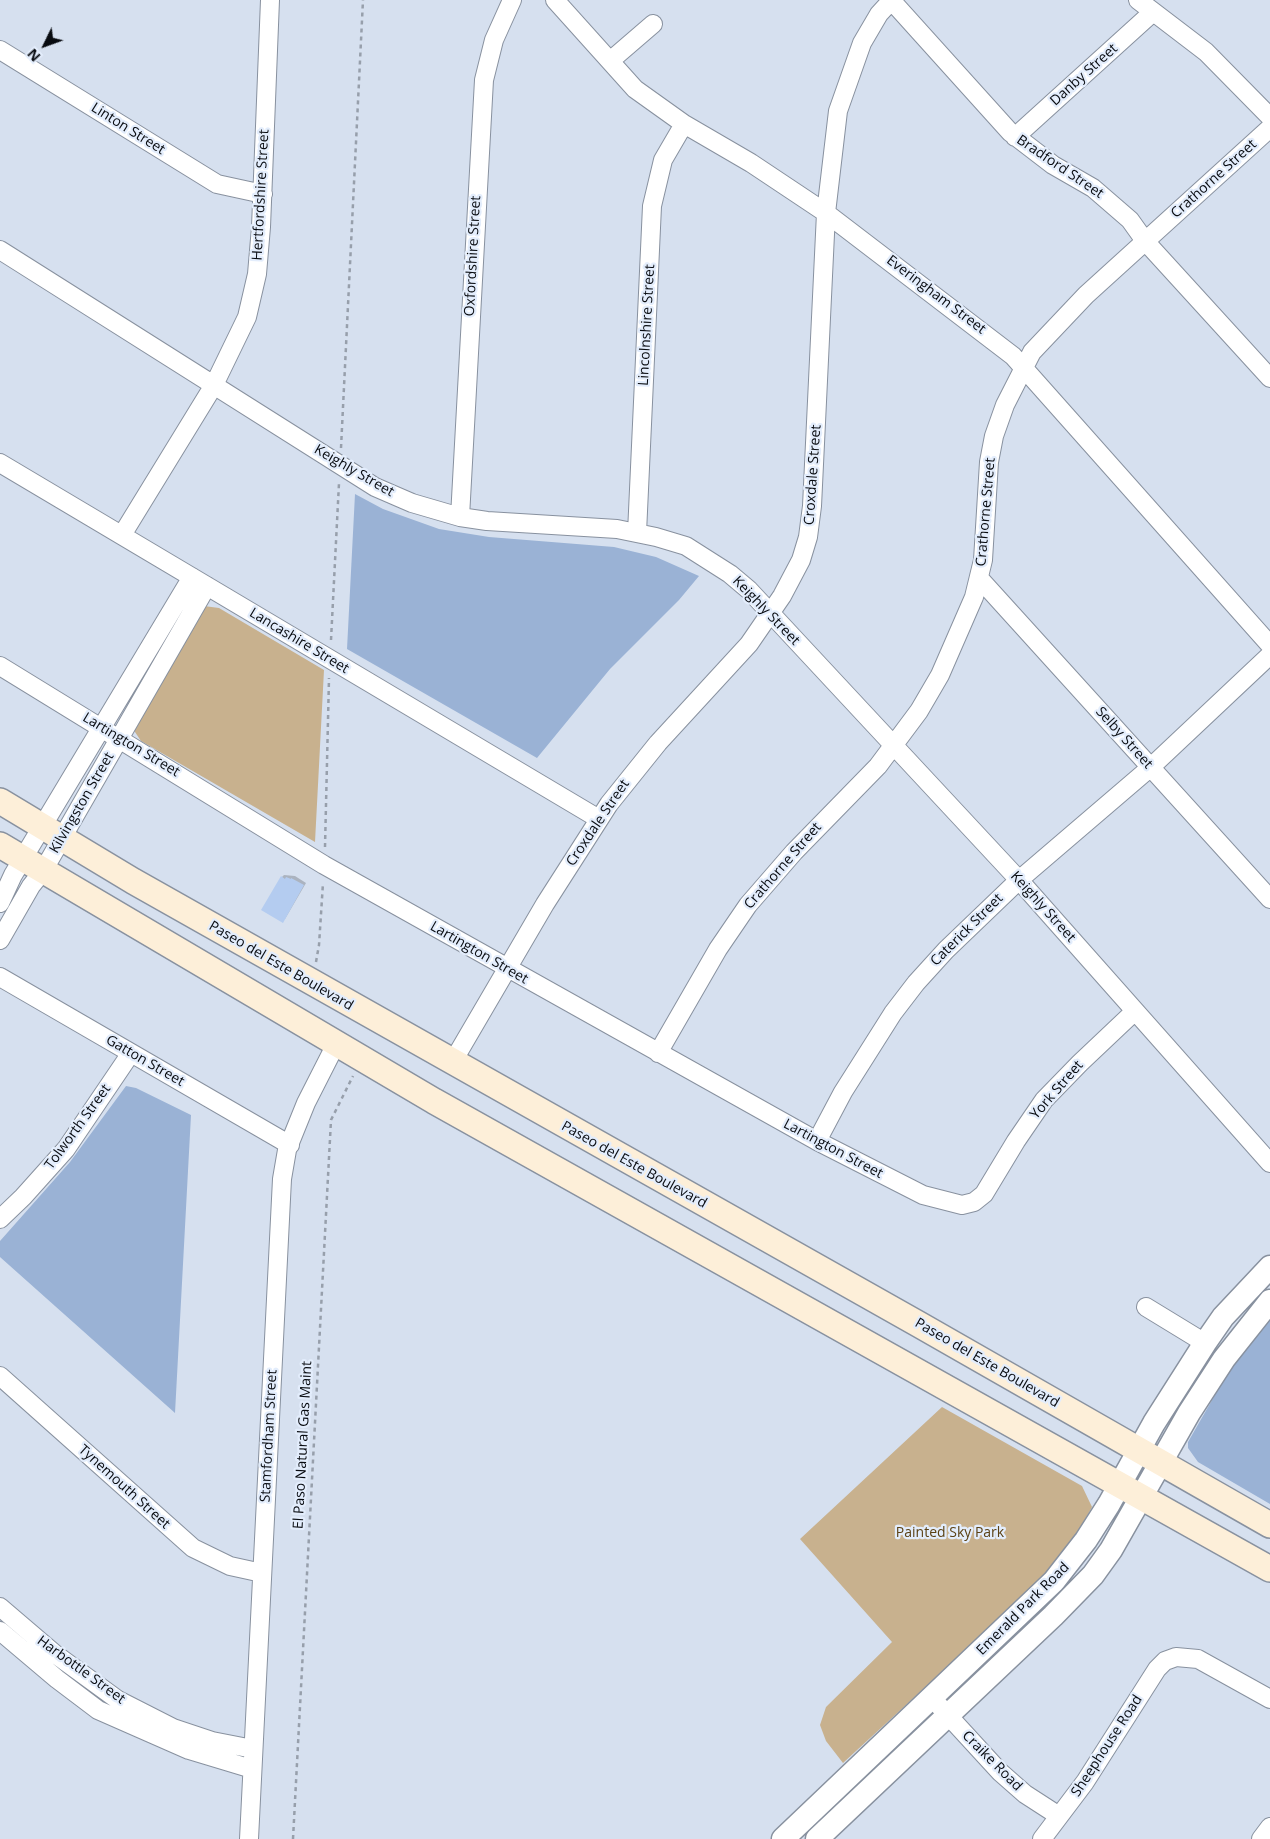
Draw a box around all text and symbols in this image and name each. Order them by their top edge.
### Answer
north arrow [20,20,70,70]
street label: Danby Street [1047,40,1121,110]
text: N [23,45,44,66]
street label: Linton Street [88,100,168,158]
street label: Hertfordshire Street [249,129,273,261]
street label: Bradford Street [1013,132,1107,202]
street label: Crathorne Street [1168,136,1260,222]
street label: Oxfordshire Street [461,195,485,317]
street label: Everingham Street [883,252,989,338]
street label: Lincolnshire Street [635,264,659,386]
street label: Croxdale Street [801,424,825,526]
street label: Keighly Street [311,441,397,501]
street label: Crathorne Street [973,457,999,567]
street label: Keighly Street [729,573,803,649]
street label: Lancashire Street [246,605,352,677]
street label: Selby Street [1092,704,1156,772]
street label: Lartington Street [79,709,183,781]
street label: Kilvingston Street [46,750,118,856]
street label: Croxdale Street [563,777,633,869]
street label: Crathorne Street [741,819,825,913]
street label: Keighly Street [1007,868,1079,946]
street label: Caterick Street [927,890,1007,970]
street label: Paseo del Este Boulevard [206,918,356,1014]
street label: Lartington Street [427,918,531,988]
street label: Gatton Street [103,1032,187,1090]
street label: York Street [1027,1057,1087,1123]
street label: Tolworth Street [42,1081,114,1173]
street label: Lartington Street [780,1116,886,1182]
street label: Paseo del Este Boulevard [558,1118,710,1212]
street label: Paseo del Este Boulevard [912,1315,1062,1411]
street label: El Paso Natural Gas Maint [290,1361,316,1529]
street label: Stamfordham Street [257,1369,281,1503]
street label: Tynemouth Street [75,1441,173,1533]
park label: Painted Sky Park [896,1525,1004,1541]
street label: Emerald Park Road [973,1559,1073,1659]
street label: Harbottle Street [34,1632,128,1708]
street label: Sheephouse Road [1068,1692,1146,1800]
street label: Craike Road [958,1727,1026,1795]

